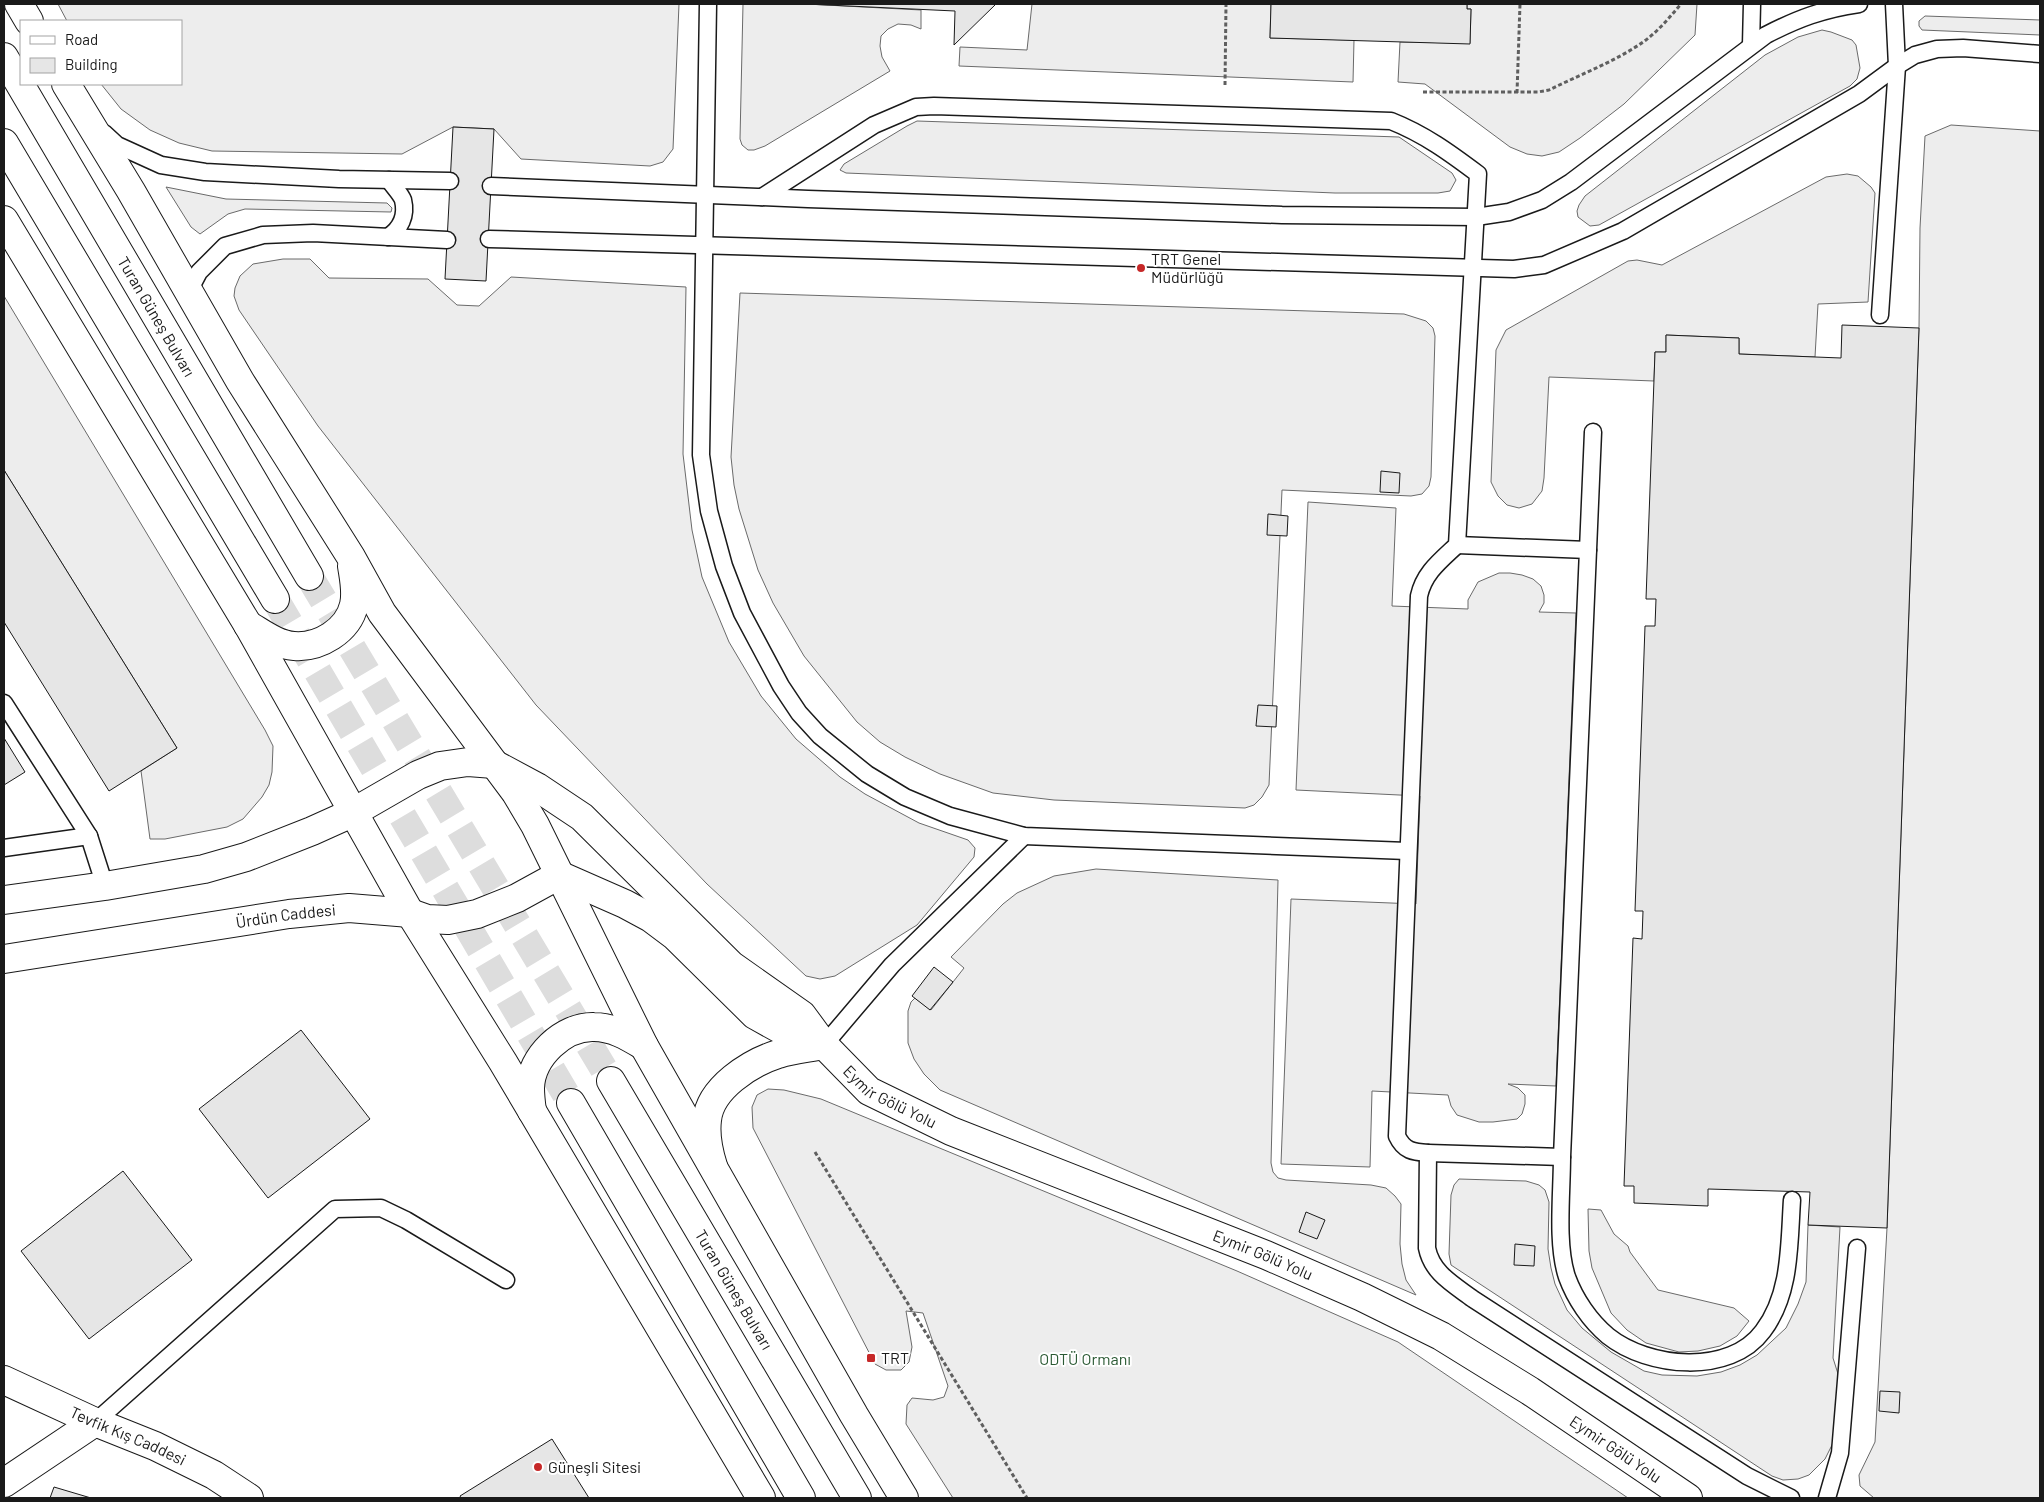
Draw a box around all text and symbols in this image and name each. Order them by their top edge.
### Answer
legend [20,20,182,85]
text: Road [65,30,98,48]
text: Building [65,55,118,73]
place label: TRT Genel Müdürlüğü [1151,249,1224,286]
street label: Turan Güneş Bulvarı [114,253,200,380]
marker: TRT Genel Müdürlüğü [1135,262,1147,274]
street label: Ürdün Caddesi [234,899,337,931]
street label: Eymir Gölü Yolu [840,1061,940,1132]
street label: Eymir Gölü Yolu [1210,1225,1316,1283]
street label: Turan Güneş Bulvarı [692,1226,777,1353]
place label: TRT [881,1348,909,1367]
park label: ODTÜ Ormanı [1039,1349,1131,1368]
marker: TRT [865,1352,877,1364]
street label: Tevfik Kış Caddesi [67,1402,189,1469]
street label: Eymir Gölü Yolu [1567,1411,1665,1486]
place label: Güneşli Sitesi [548,1457,641,1476]
marker: Güneşli Sitesi [532,1461,544,1473]

